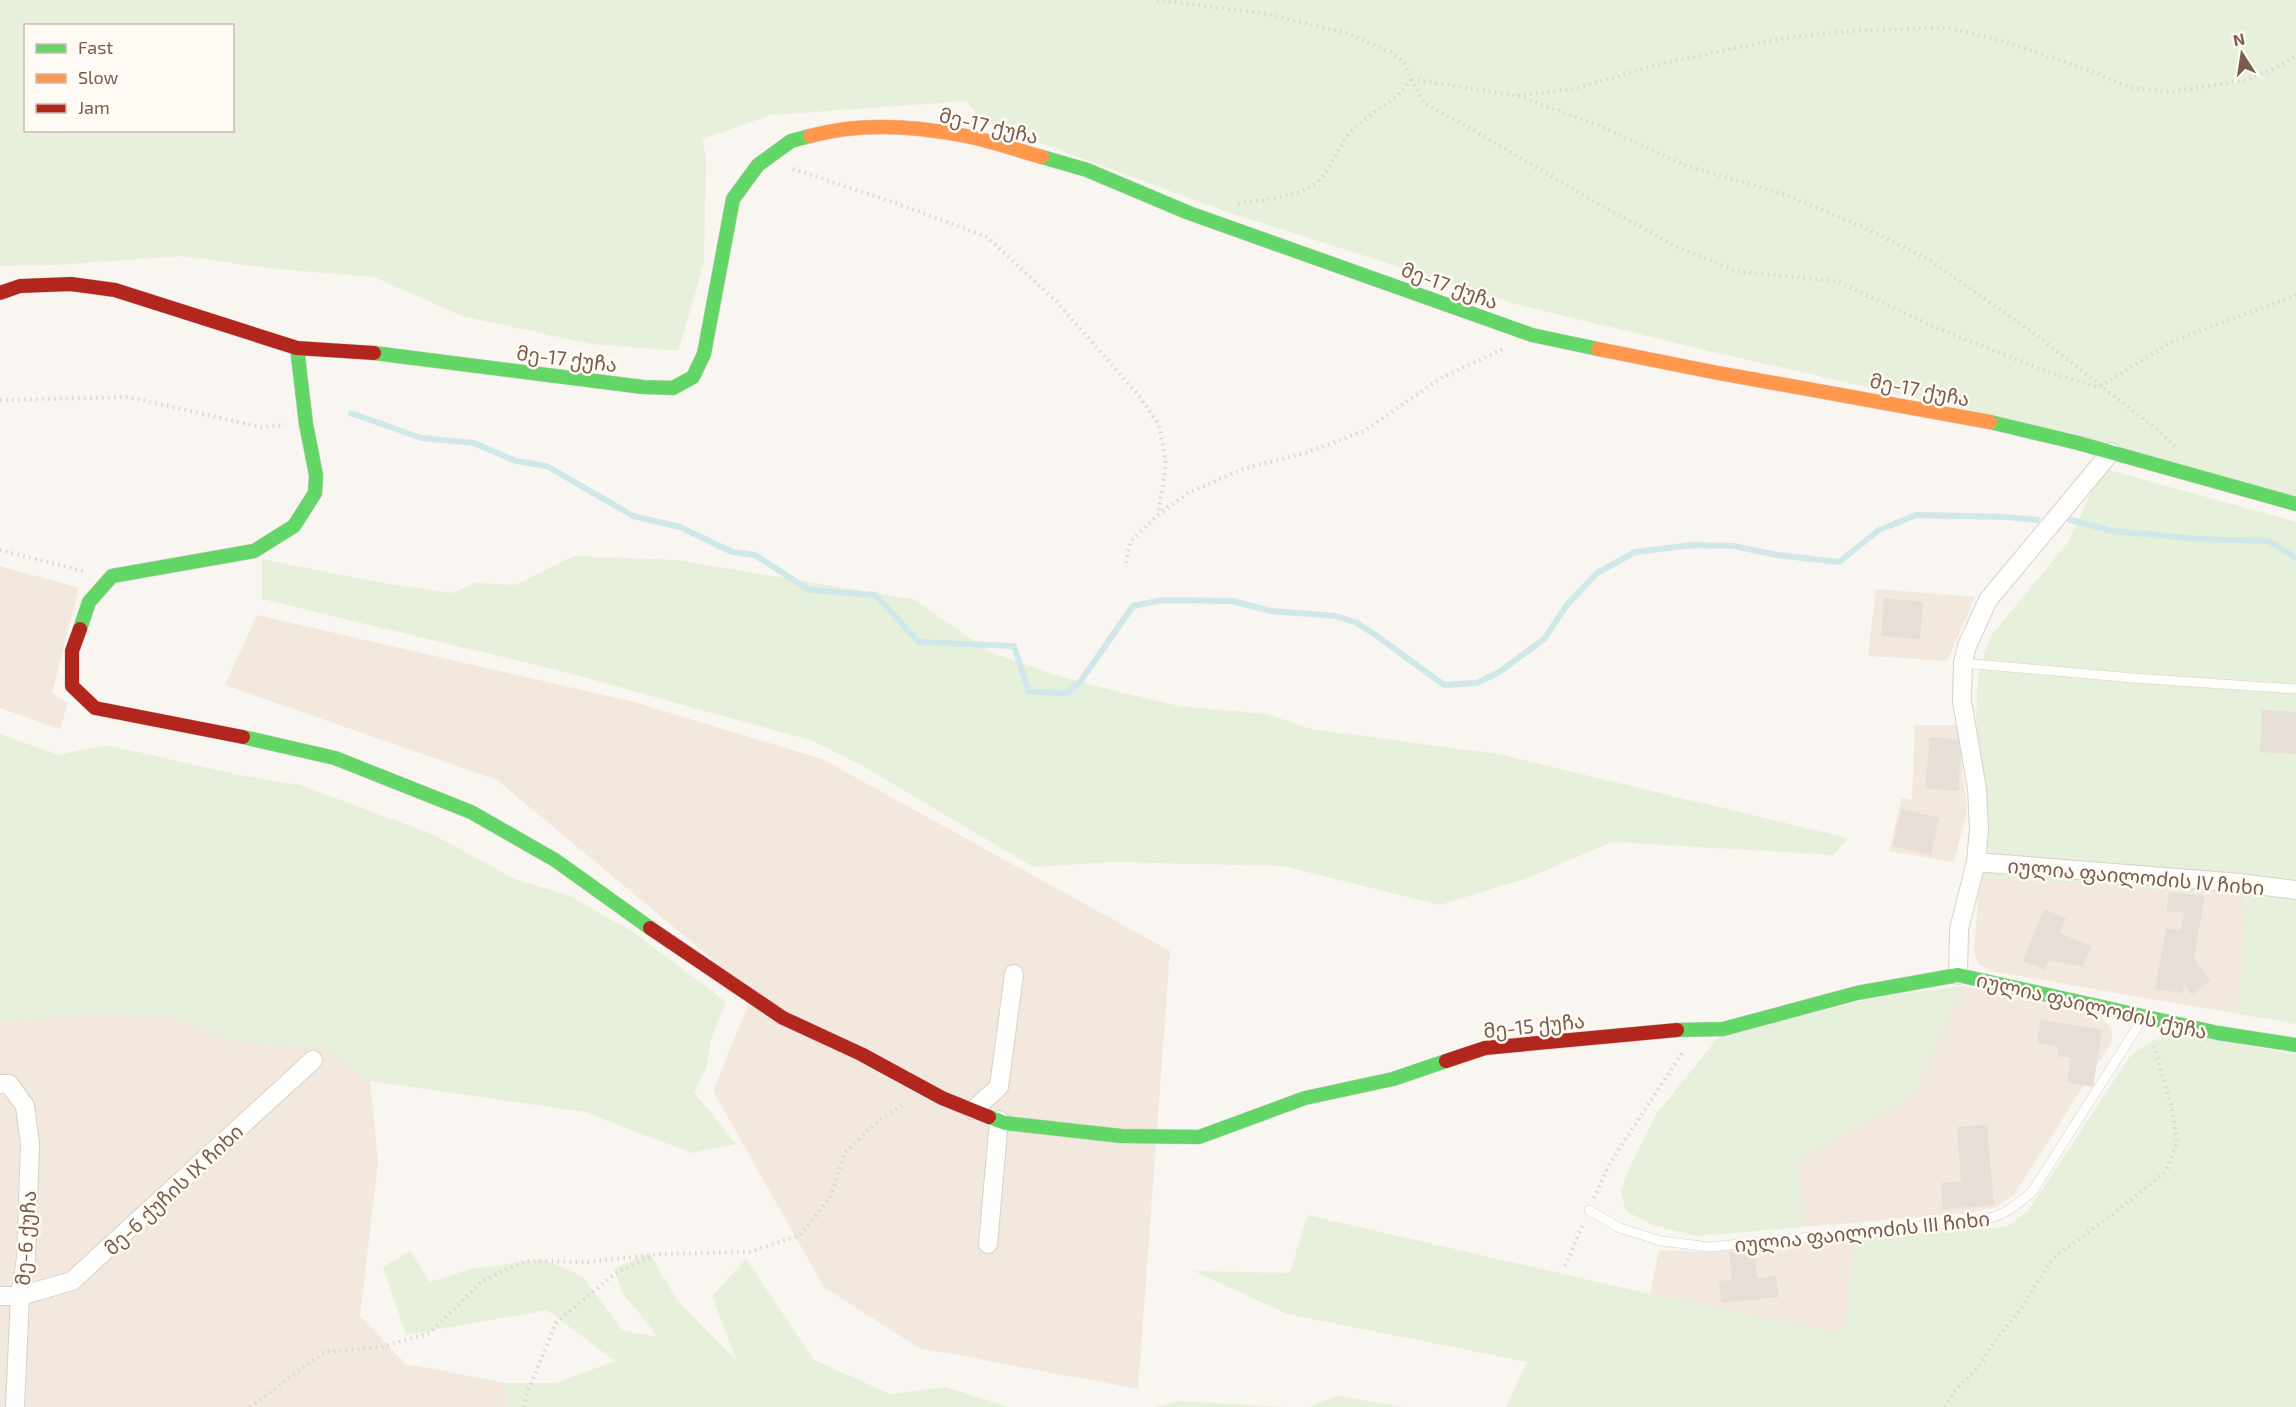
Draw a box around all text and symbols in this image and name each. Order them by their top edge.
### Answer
legend [24,24,234,132]
north arrow [2212,24,2272,84]
text: N [2231,28,2246,49]
text: Fast [78,36,113,58]
text: Slow [78,66,119,88]
text: Jam [78,96,110,118]
street label: მე-17 ქუჩა [937,102,1041,149]
street label: მე-17 ქუჩა [1398,256,1502,315]
street label: მე-17 ქუჩა [515,340,619,377]
street label: მე-17 ქუჩა [1868,368,1972,411]
street label: იულია ფაილოძის IV ჩიხი [2006,853,2265,901]
street label: იულია ფაილოძის ქუჩა [1974,967,2210,1045]
street label: მე-15 ქუჩა [1482,1008,1586,1043]
street label: მე-6 ქუჩის IX ჩიხი [99,1119,248,1260]
street label: მე-6 ქუჩა [10,1190,41,1286]
street label: იულია ფაილოძის III ჩიხი [1733,1206,1991,1258]

